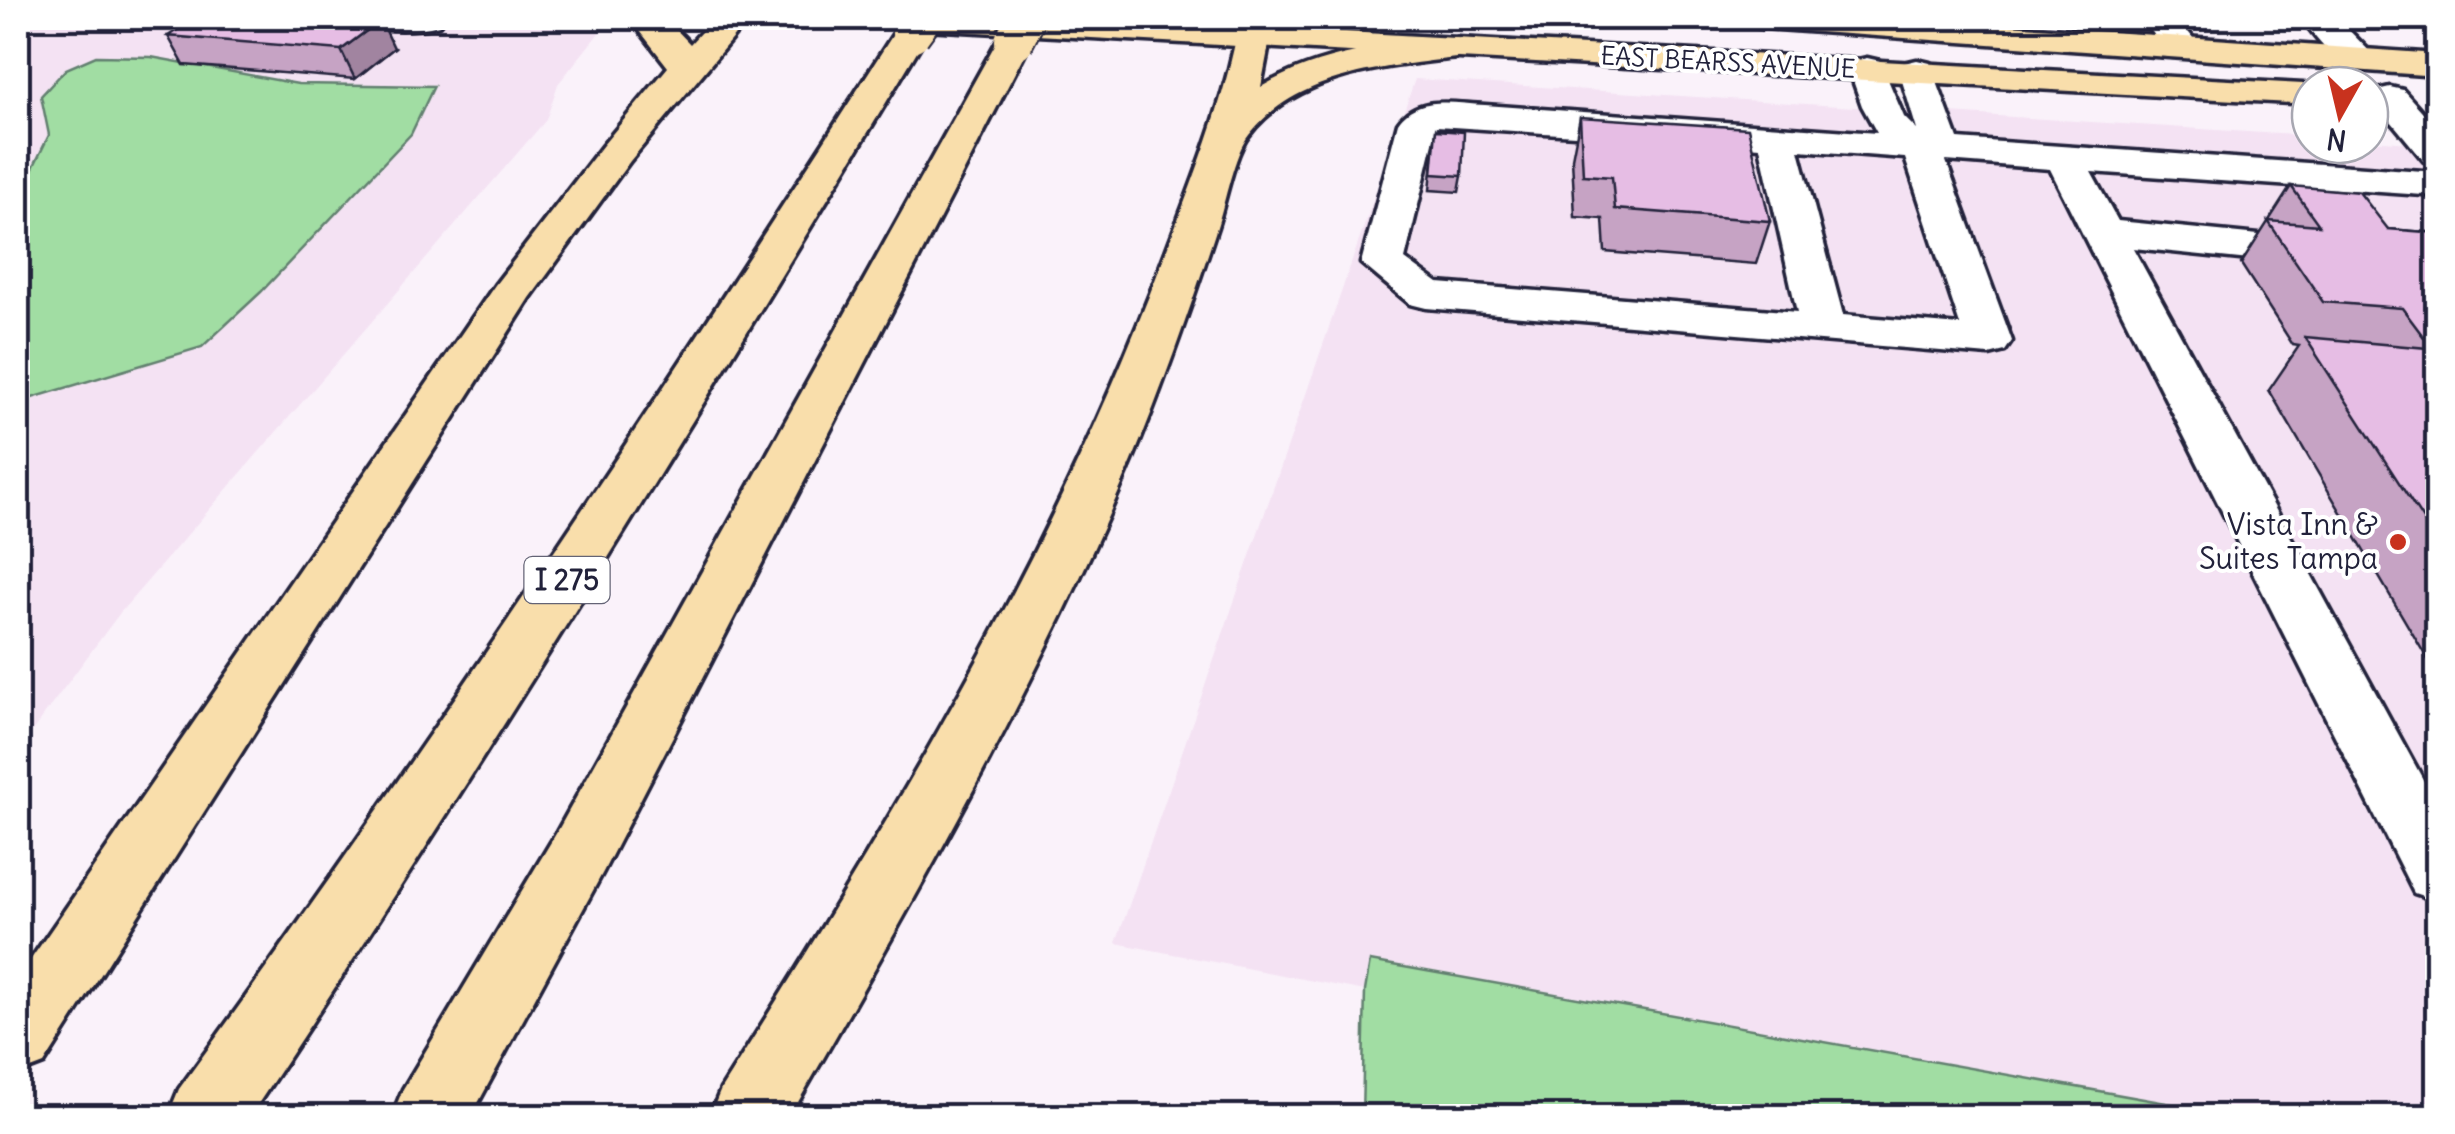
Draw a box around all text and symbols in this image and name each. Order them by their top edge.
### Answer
street label: EAST BEARSS AVENUE [1600,39,1856,85]
north arrow [2290,65,2390,165]
text: N [2324,121,2349,159]
place label: Vista Inn & Suites Tampa [2199,505,2378,577]
marker: Vista Inn & Suites Tampa [2387,531,2409,553]
road number: I 275 [524,557,610,603]

